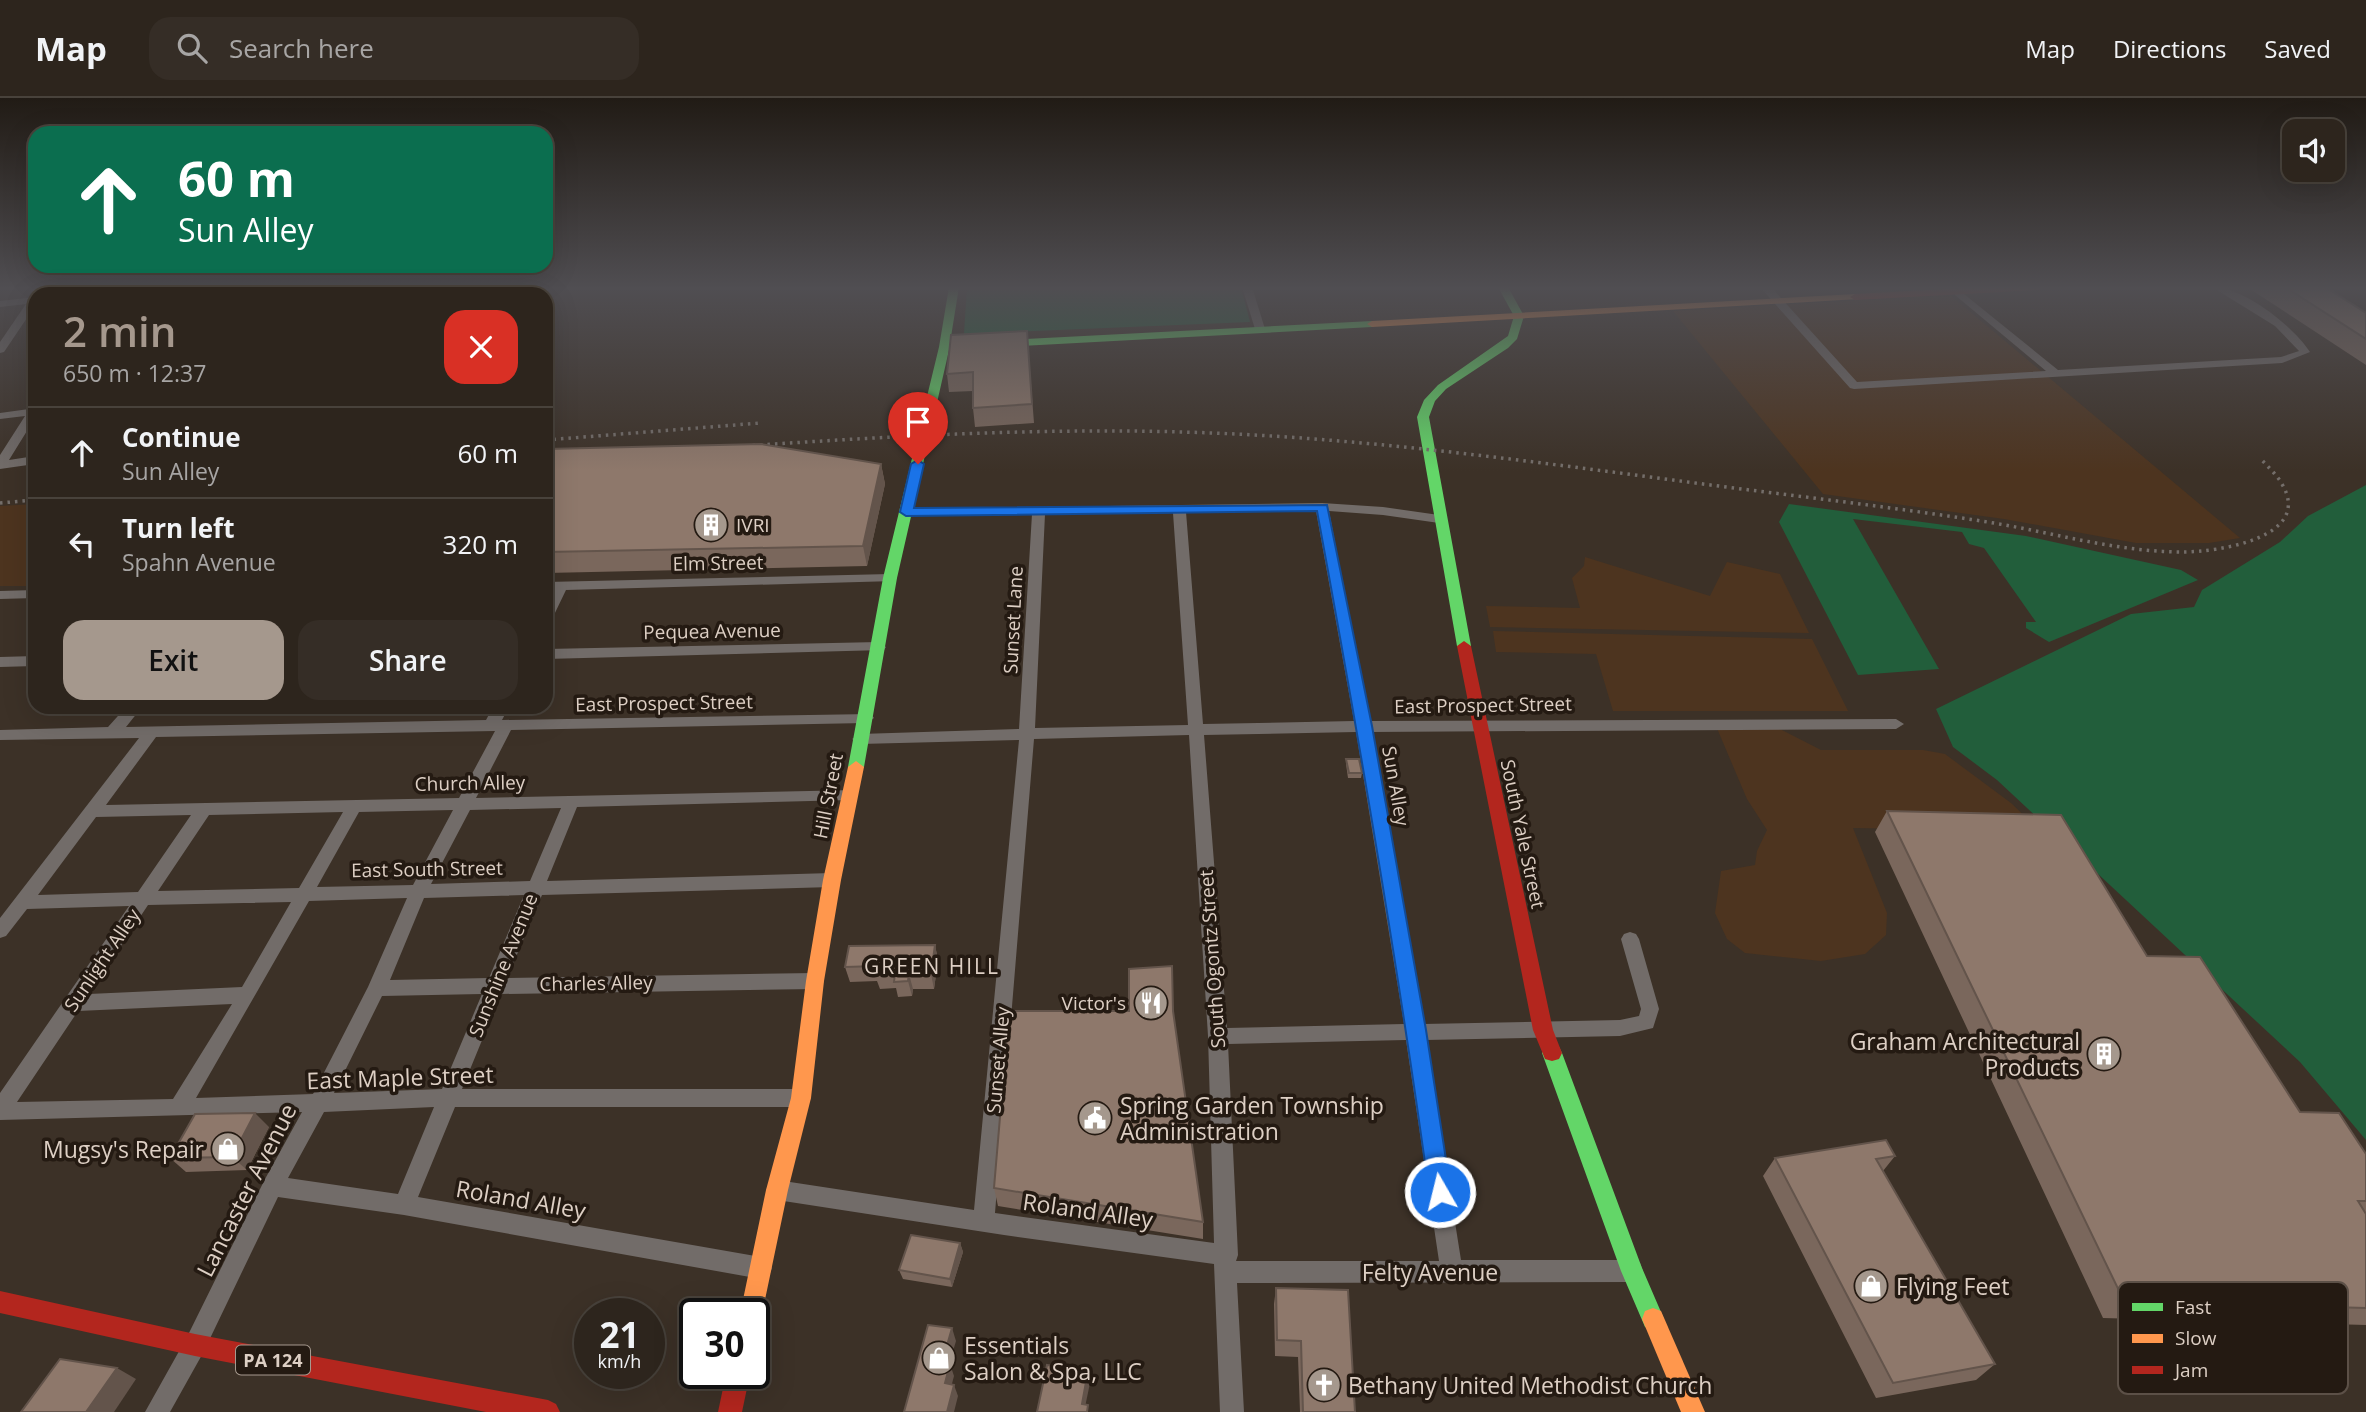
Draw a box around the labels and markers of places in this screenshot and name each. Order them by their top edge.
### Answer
pin [888,392,948,464]
building icon: IVRI [692,506,730,544]
place label: IVRI [736,512,770,538]
restaurant icon: Victor's [1132,984,1170,1022]
place label: Victor's [1062,990,1126,1016]
place label: Graham Architectural Products [1850,1025,2080,1083]
building icon: Graham Architectural Products [2085,1035,2123,1073]
place label: Spring Garden Township Administration [1120,1089,1384,1147]
public building icon: Spring Garden Township Administration [1076,1099,1114,1137]
shop icon: Mugsy's Repair [209,1130,247,1168]
place label: Mugsy's Repair [43,1133,205,1165]
shop icon: Flying Feet [1852,1267,1890,1305]
place label: Flying Feet [1896,1270,2009,1302]
place label: Essentials Salon & Spa, LLC [964,1329,1142,1387]
shop icon: Essentials Salon & Spa, LLC [920,1339,958,1377]
church icon: Bethany United Methodist Church [1305,1366,1343,1404]
place label: Bethany United Methodist Church [1348,1369,1712,1401]

